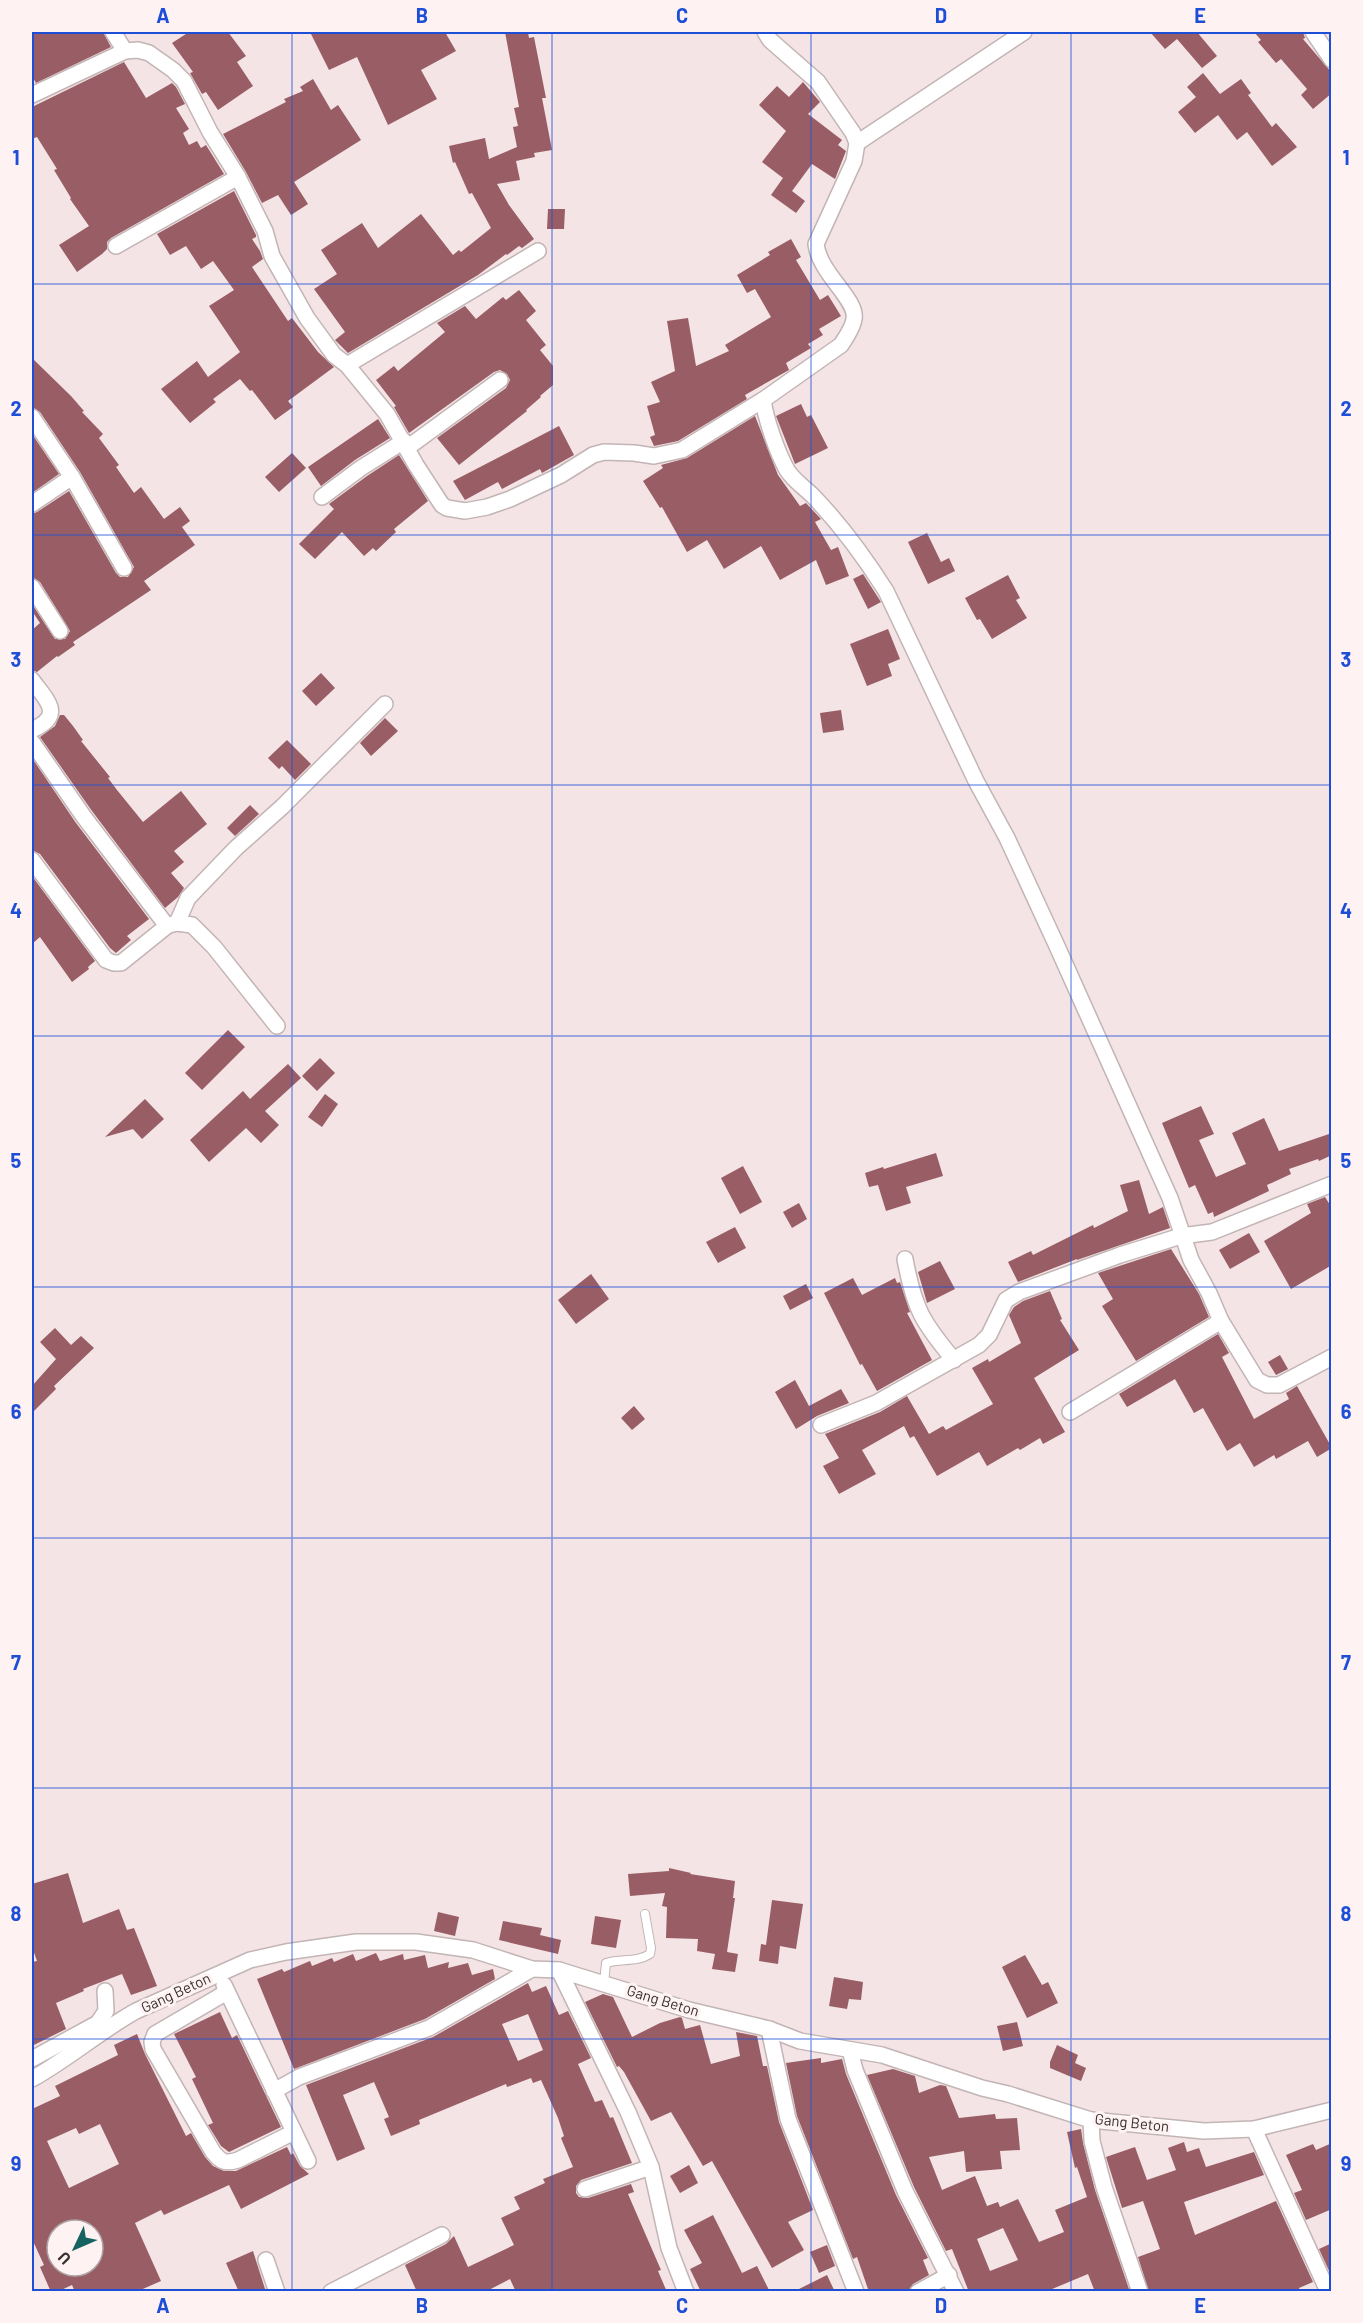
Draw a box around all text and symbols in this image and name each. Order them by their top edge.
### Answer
text: A [156,3,170,27]
text: B [416,3,428,27]
text: C [676,3,688,27]
text: D [935,3,947,27]
text: E [1194,3,1206,27]
text: 1 [12,145,20,169]
text: 1 [1342,145,1350,169]
text: 2 [10,396,22,420]
text: 2 [1340,396,1352,420]
text: 3 [11,647,21,671]
text: 3 [1341,647,1351,671]
text: 4 [10,898,22,922]
text: 4 [1340,898,1352,922]
text: 5 [11,1148,22,1172]
text: 5 [1341,1148,1352,1172]
text: 6 [11,1399,22,1423]
text: 6 [1341,1399,1352,1423]
text: 7 [11,1650,21,1674]
text: 7 [1341,1650,1351,1674]
text: 8 [11,1901,22,1925]
text: 8 [1341,1901,1352,1925]
street label: Gang Beton [138,1968,213,2016]
street label: Gang Beton [625,1981,702,2020]
street label: Gang Beton [1094,2109,1170,2135]
text: 9 [11,2151,21,2175]
text: 9 [1341,2151,1351,2175]
north arrow [45,2218,105,2278]
text: U [54,2249,74,2269]
text: A [156,2293,170,2317]
text: B [416,2293,428,2317]
text: C [676,2293,688,2317]
text: D [935,2293,947,2317]
text: E [1194,2293,1206,2317]

